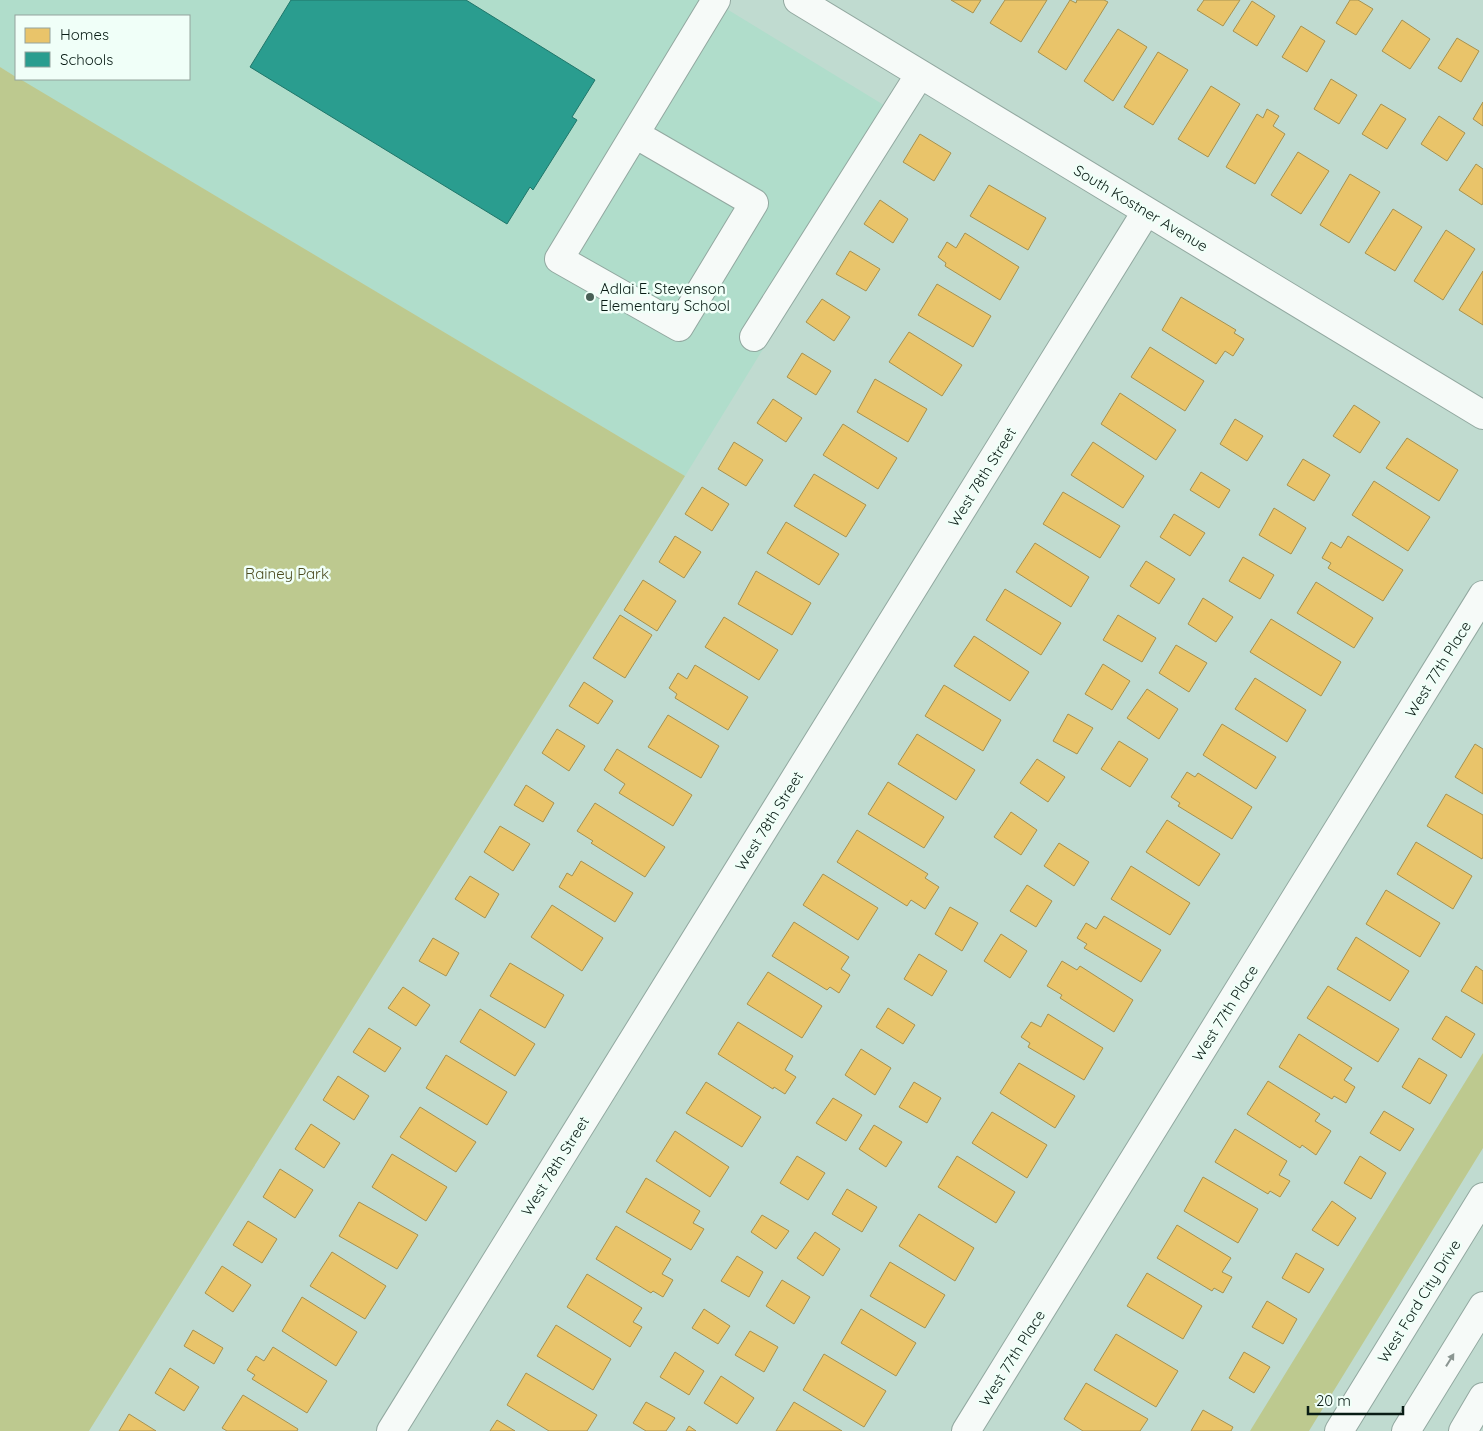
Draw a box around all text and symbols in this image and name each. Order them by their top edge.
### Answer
legend [15,15,190,80]
text: Homes [60,25,109,44]
text: Schools [60,50,113,69]
street label: South Kostner Avenue [1071,160,1211,256]
place label: Adlai E. Stevenson Elementary School [600,279,730,315]
marker: Adlai E. Stevenson Elementary School [584,291,596,303]
street label: West 78th Street [944,424,1020,530]
park label: Rainey Park [245,564,329,583]
street label: West 77th Place [1401,617,1475,721]
street label: West 78th Street [731,768,807,874]
street label: West 77th Place [1188,961,1262,1065]
street label: West 78th Street [517,1113,593,1219]
street label: West Ford City Drive [1373,1236,1465,1366]
street label: West 77th Place [975,1306,1049,1410]
one-way arrow [1445,1353,1455,1366]
scale bar [1308,1384,1403,1416]
text: 20 m [1316,1391,1351,1410]

